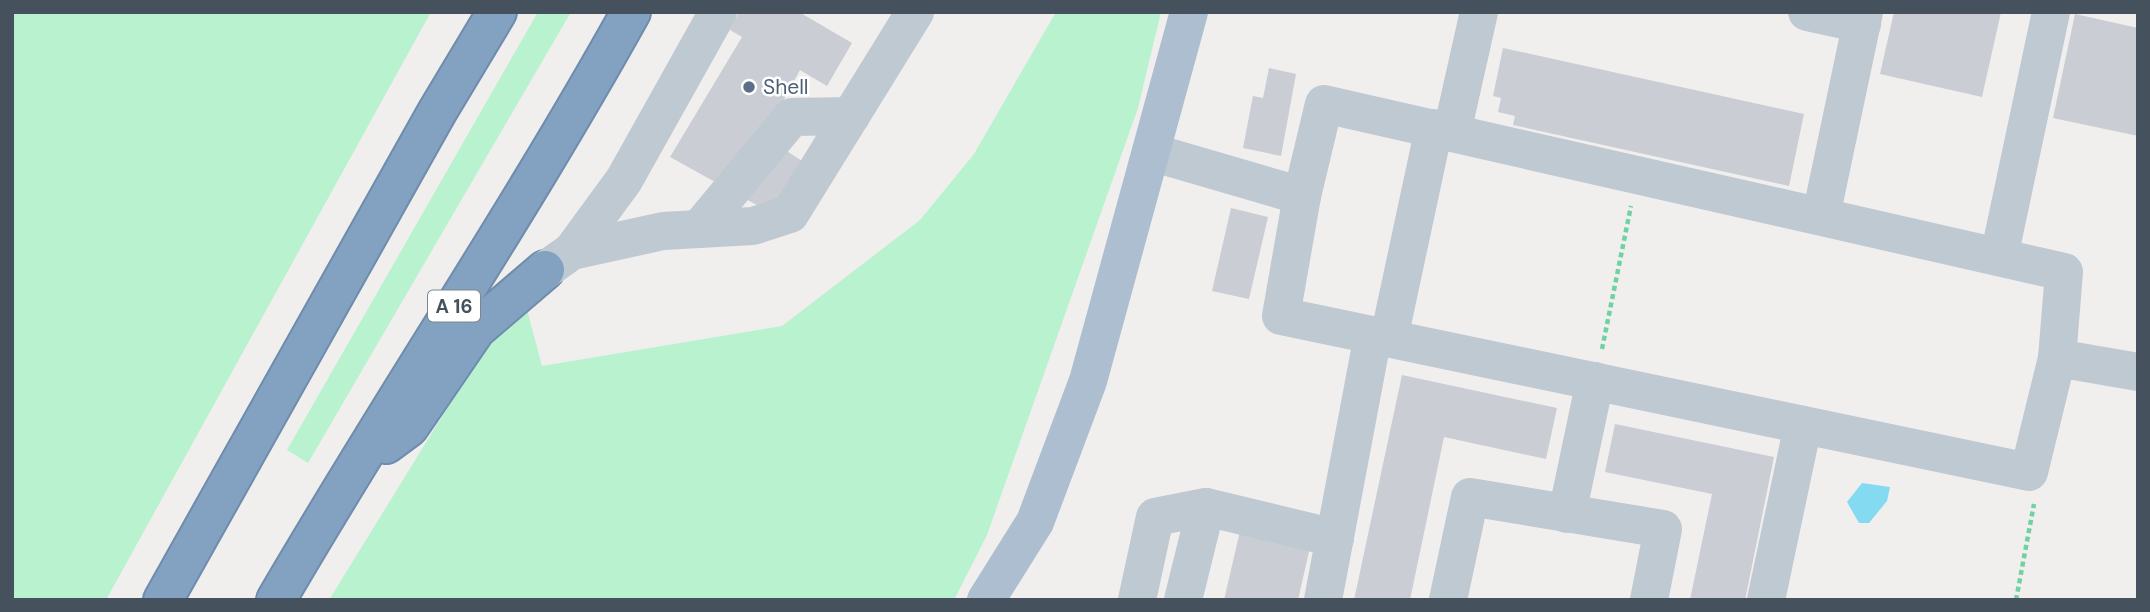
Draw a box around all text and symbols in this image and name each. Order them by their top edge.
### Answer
place label: Shell [763,73,809,101]
marker: Shell [741,79,757,95]
road number: A 16 [428,290,480,322]

